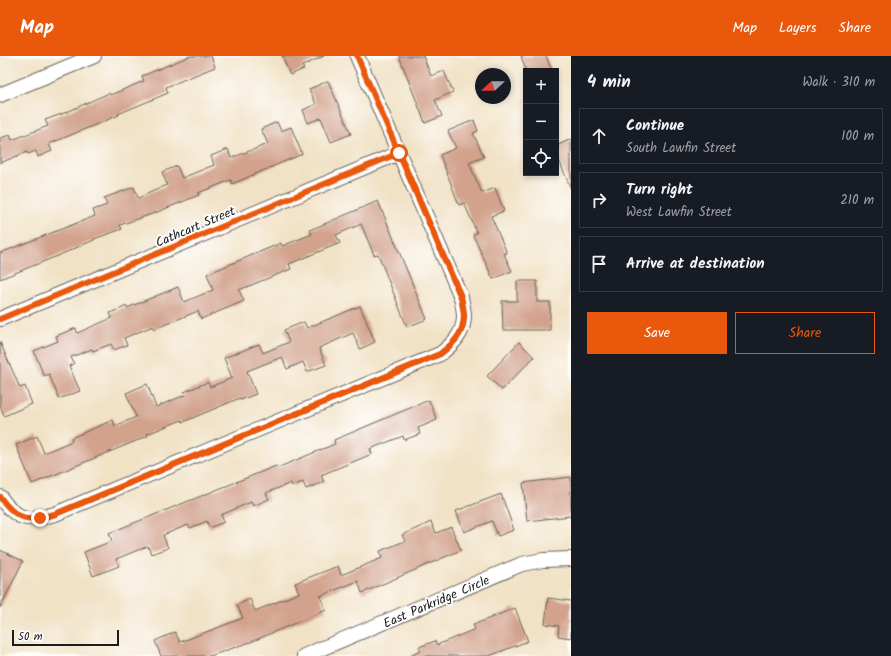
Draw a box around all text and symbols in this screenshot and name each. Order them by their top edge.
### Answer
text: Map [20,13,54,43]
text: Map [733,17,757,39]
text: Layers [779,17,817,39]
text: Share [839,17,871,39]
north arrow [475,68,511,104]
map controls [523,68,559,176]
button: + [523,68,559,104]
text: 4 min [587,69,631,96]
text: Walk · 310 m [802,72,875,93]
button: − [523,104,559,140]
text: Continue [626,114,684,138]
icon: ahead [588,125,610,147]
text: 100 m [841,126,874,147]
text: South Lawfin Street [626,138,736,159]
button: locate [523,140,559,176]
route start [390,144,408,162]
text: Turn right [626,178,693,202]
icon: right [588,189,610,211]
text: 210 m [840,190,874,211]
street label: Cathcart Street [152,201,240,254]
text: West Lawfin Street [626,202,732,223]
text: Arrive at destination [626,252,765,276]
icon: arrive [588,253,610,275]
button: Save [587,312,727,354]
button: Share [735,312,875,354]
route end [31,509,49,527]
street label: East Parkridge Circle [380,570,493,634]
scale bar [12,628,119,647]
text: 50 m [18,628,43,646]

